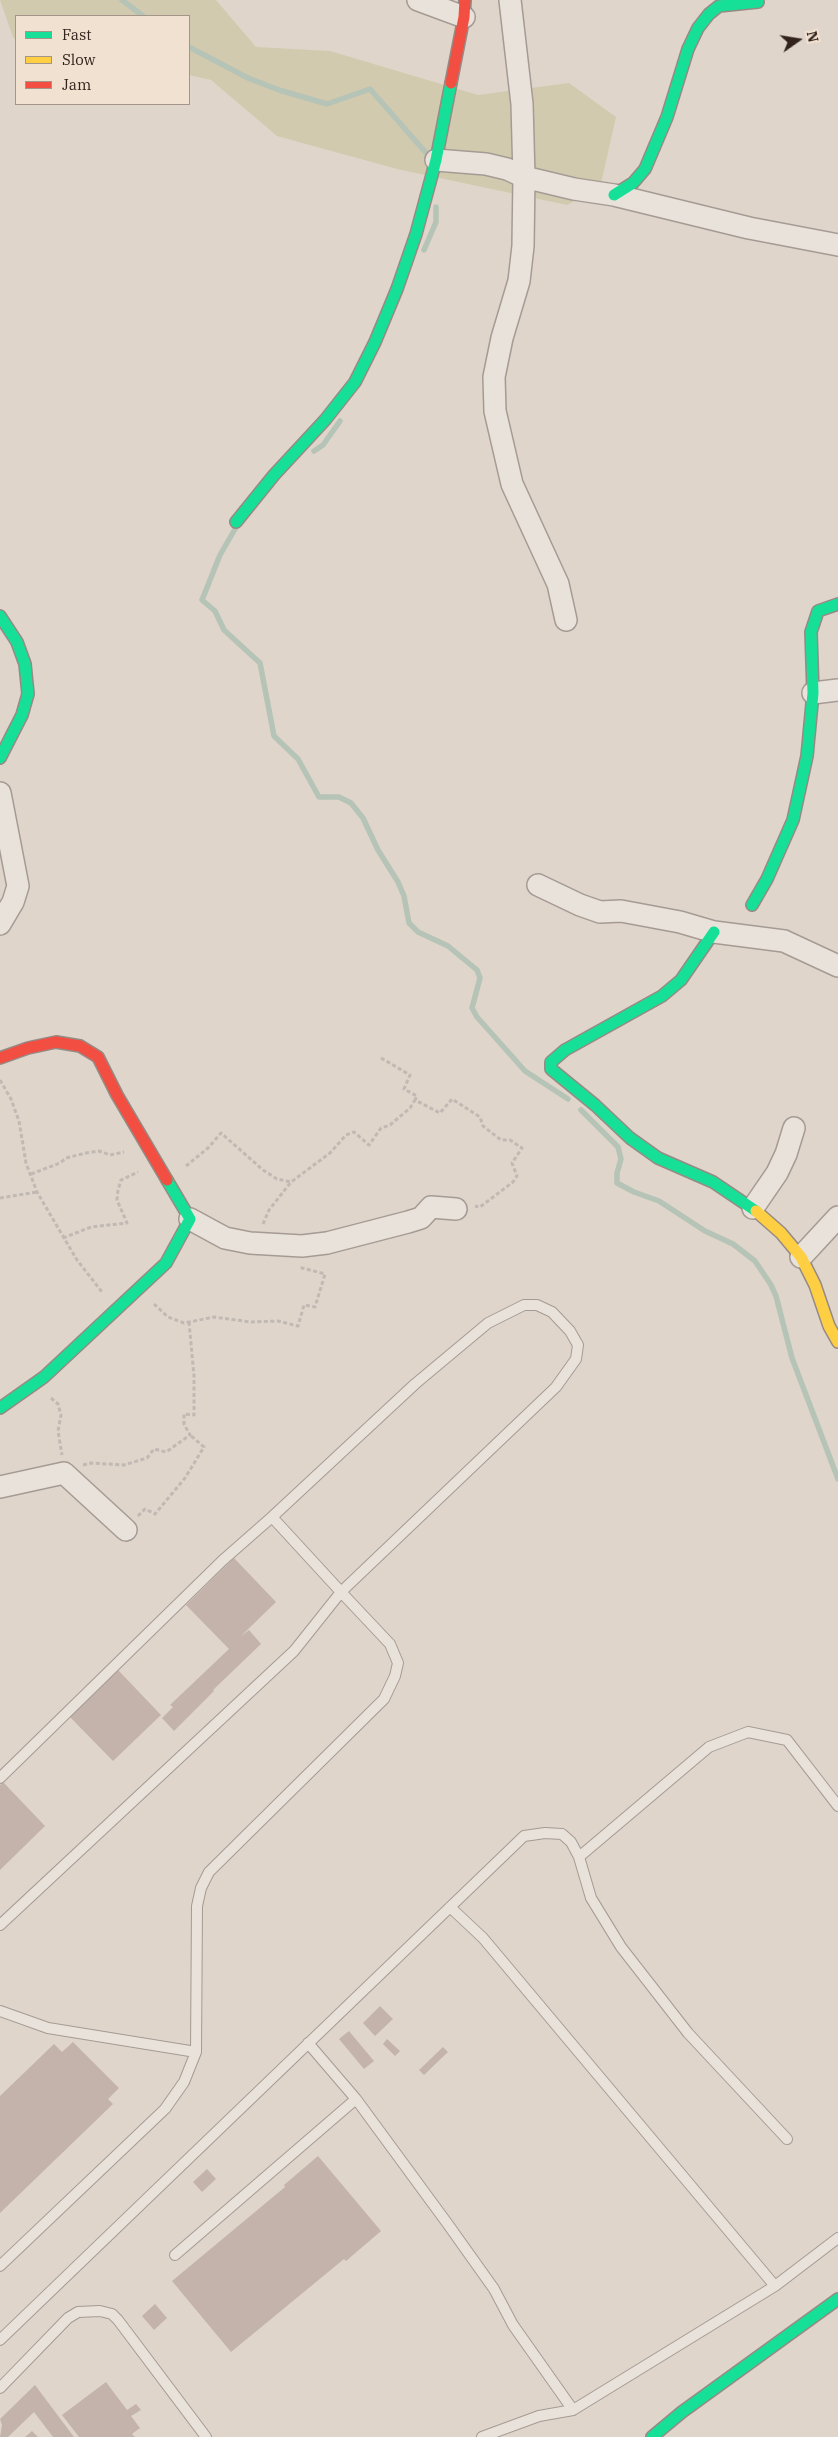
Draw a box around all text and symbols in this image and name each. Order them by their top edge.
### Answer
legend [15,15,190,105]
north arrow [773,15,823,65]
text: Fast [62,25,92,44]
text: N [803,29,823,44]
text: Slow [62,50,95,69]
text: Jam [62,75,91,94]

